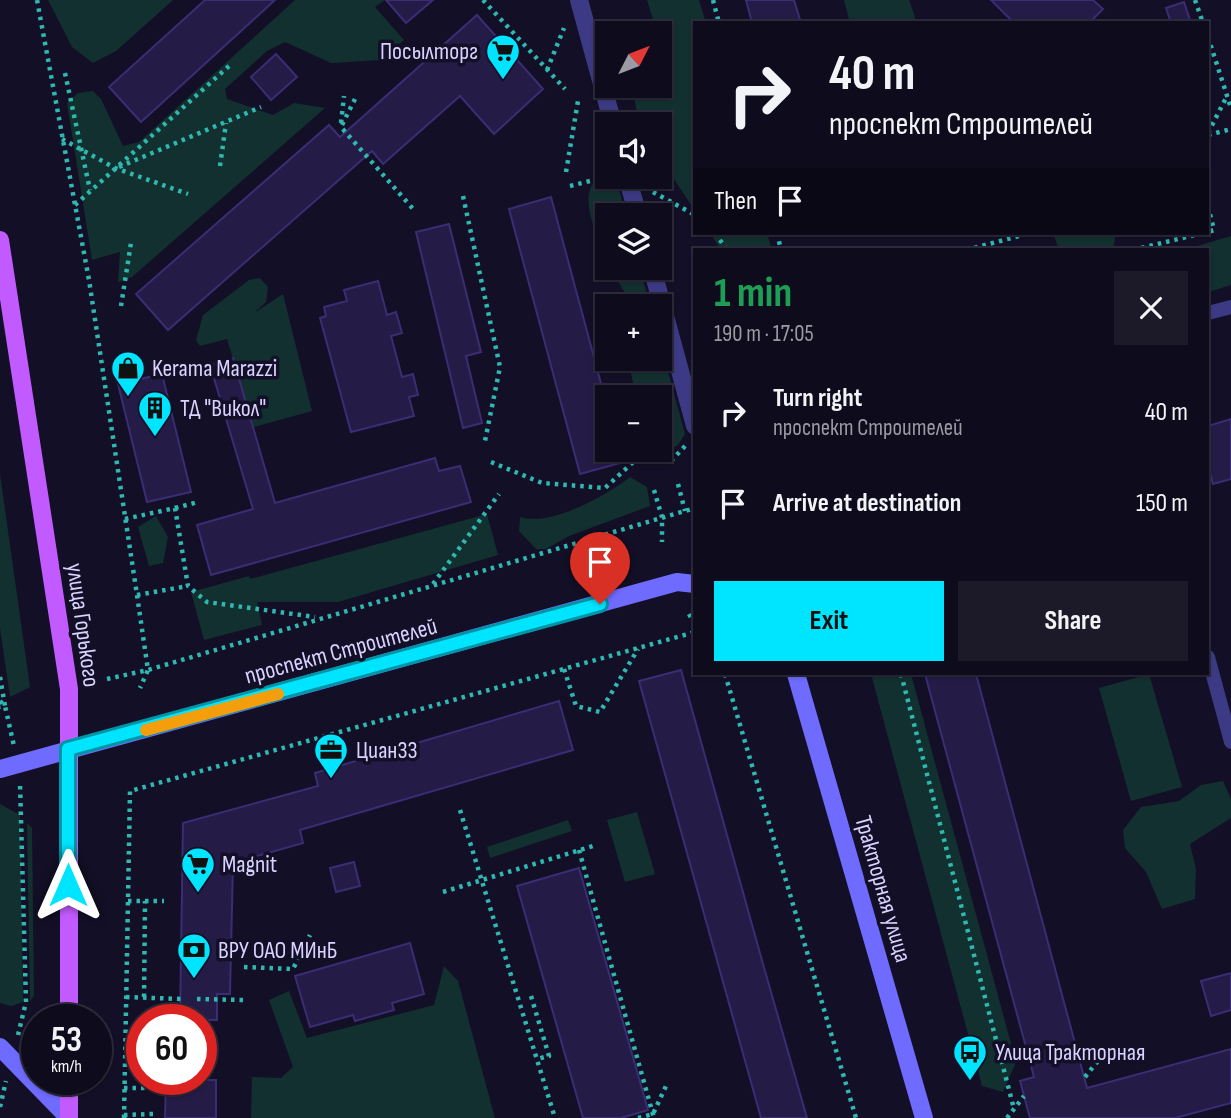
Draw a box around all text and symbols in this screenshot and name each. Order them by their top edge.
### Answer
north arrow [595,21,672,98]
map controls [595,21,672,462]
supermarket icon: Посылторг [484,32,522,81]
place label: Посылторг [380,37,478,66]
text: 40 m [829,45,915,104]
icon: right [714,49,805,140]
text: проспект Строителей [829,105,1093,144]
button: sound [595,112,672,189]
icon: arrive [771,182,809,220]
text: Then [714,186,757,217]
button: layers [595,203,672,280]
text: 1 min [714,268,792,319]
button: close [1114,271,1188,345]
button: + [595,294,672,371]
text: 190 m · 17:05 [714,320,814,348]
shop icon: Kerama Marazzi [109,349,147,398]
place label: Kerama Marazzi [152,354,277,383]
text: Turn right [773,383,862,414]
button: − [595,385,672,462]
building icon: ТД "Викол" [136,389,174,438]
place label: ТД "Викол" [180,394,266,423]
icon: right [714,394,752,432]
text: 40 m [1145,397,1188,428]
text: проспект Строителей [773,414,963,442]
icon: arrive [714,485,752,523]
text: Arrive at destination [773,488,961,519]
text: 150 m [1136,488,1188,519]
pin [570,532,630,604]
icon: arrive [581,543,619,581]
street label: улица Горького [60,561,106,689]
button: Exit [714,581,944,661]
button: Share [958,581,1188,661]
street label: проспект Строителей [242,611,440,691]
office icon: Циан33 [312,731,350,780]
place label: Циан33 [356,736,418,765]
street label: Тракторная улица [848,813,918,965]
supermarket icon: Magnit [179,845,217,894]
position arrow [31,848,105,922]
place label: Magnit [222,850,277,879]
bank icon: ВРУ ОАО МИнБ [175,931,213,980]
place label: ВРУ ОАО МИнБ [218,936,337,965]
speed limit sign: 60 [126,1004,217,1095]
text: 53 [51,1019,82,1062]
bus stop icon: Улица Тракторная [951,1033,989,1082]
place label: Улица Тракторная [995,1038,1145,1067]
text: km/h [51,1056,82,1077]

